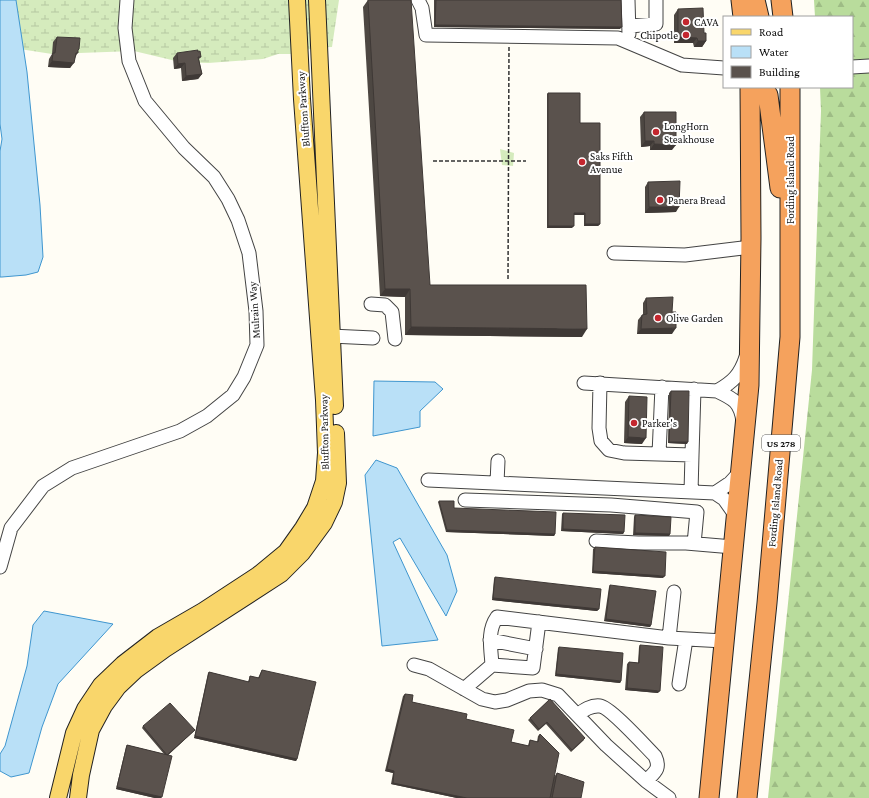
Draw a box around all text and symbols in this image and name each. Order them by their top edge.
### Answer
place label: CAVA [694,16,719,28]
legend [723,16,853,88]
marker: CAVA [681,17,691,27]
text: Road [759,25,784,39]
place label: Chipotle [640,29,678,42]
marker: Chipotle [681,30,691,40]
text: Water [759,45,789,59]
text: Building [759,65,800,79]
street label: Bluffton Parkway [294,70,313,147]
place label: LongHorn Steakhouse [664,120,714,145]
marker: LongHorn Steakhouse [651,127,661,137]
street label: Fording Island Road [784,136,797,224]
place label: Saks Fifth Avenue [590,150,633,175]
marker: Saks Fifth Avenue [577,157,587,167]
place label: Panera Bread [668,194,726,206]
marker: Panera Bread [655,195,665,205]
street label: Mulrain Way [246,280,263,339]
place label: Olive Garden [666,312,723,324]
marker: Olive Garden [653,313,663,323]
street label: Bluffton Parkway [317,393,332,470]
place label: Parker's [642,417,677,429]
marker: Parker's [629,418,639,428]
road number: US 278 [762,435,800,451]
street label: Fording Island Road [765,458,786,547]

